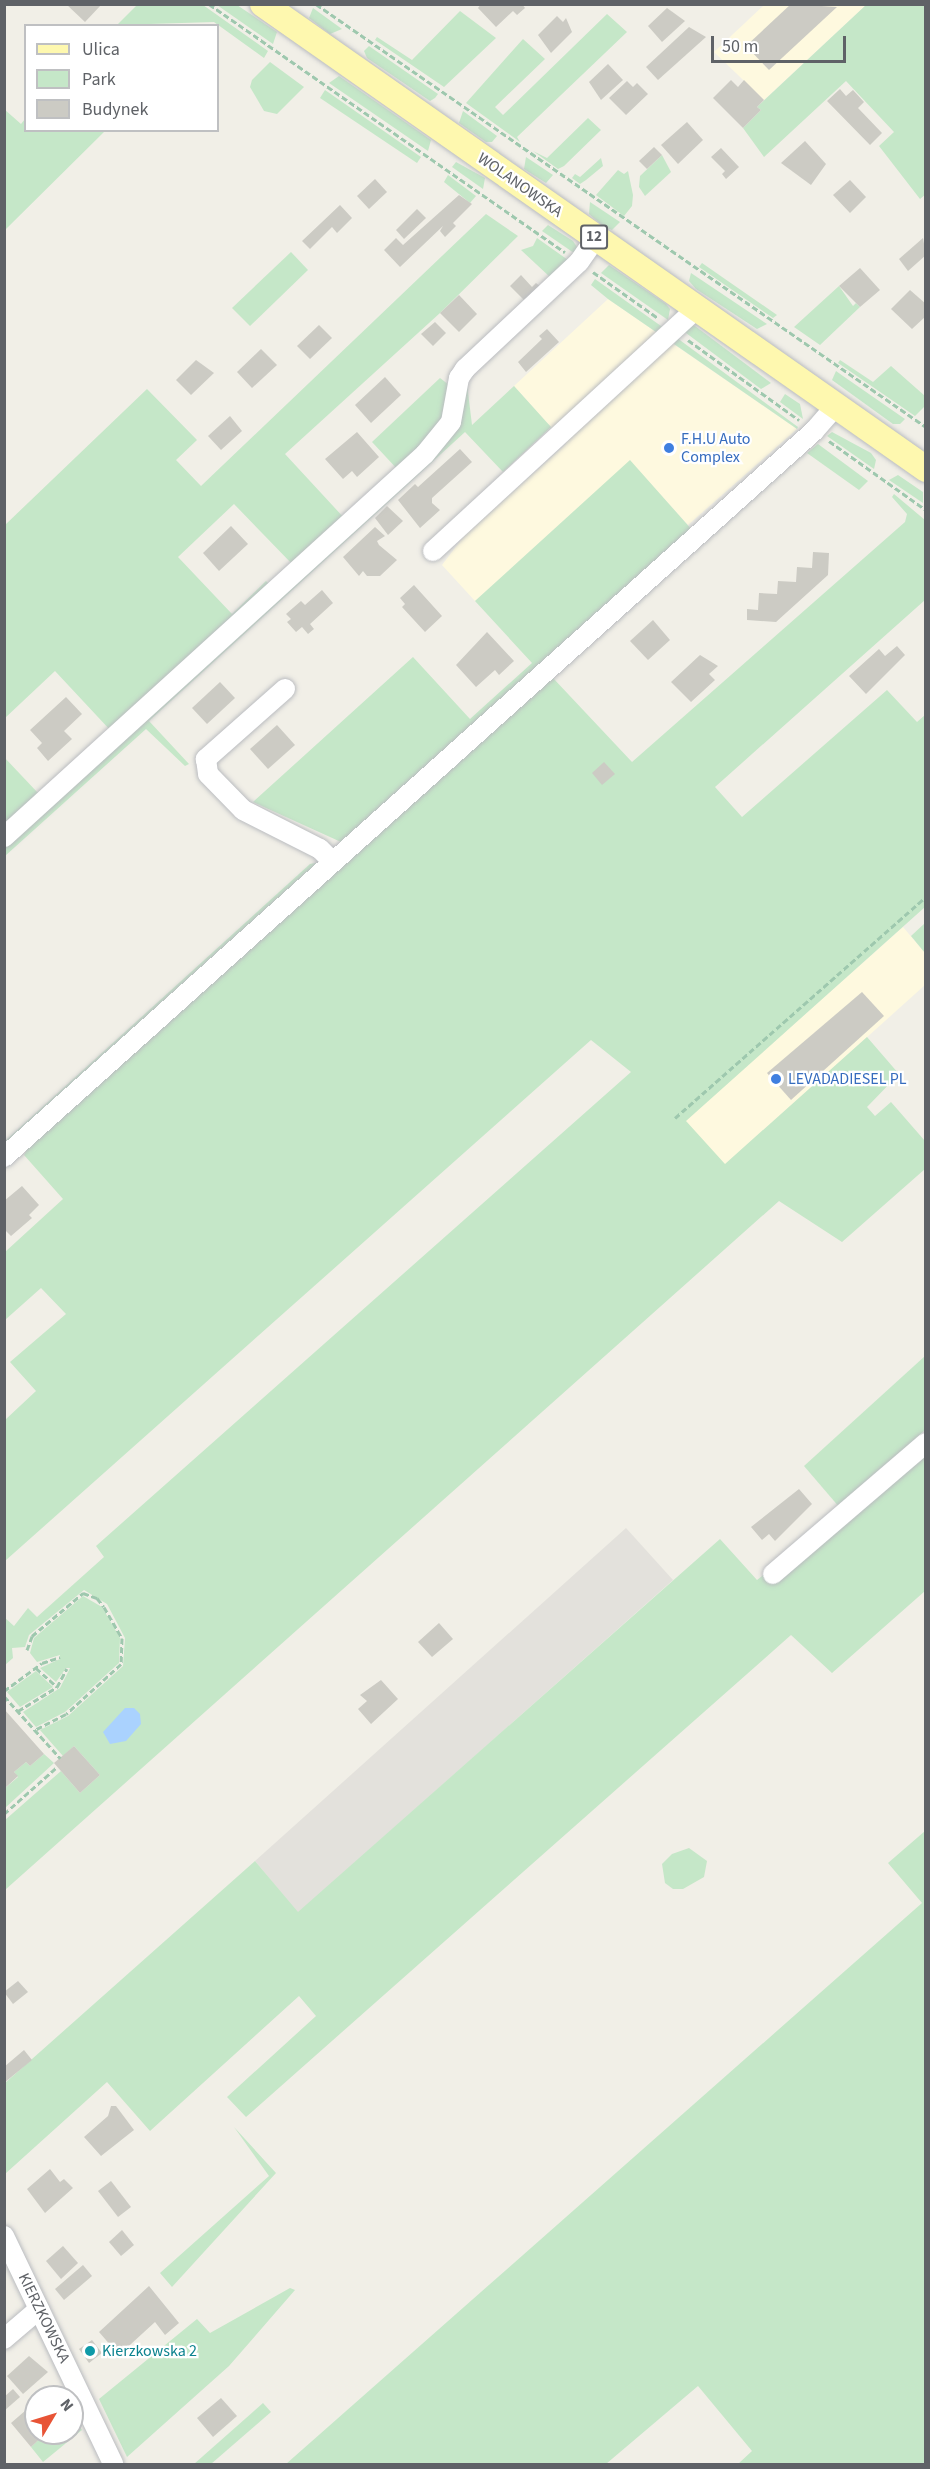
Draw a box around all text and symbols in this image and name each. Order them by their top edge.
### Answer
legend [24,24,219,132]
scale bar [714,24,849,62]
text: 50 m [722,34,758,59]
text: Ulica [82,37,120,62]
text: Park [82,67,116,92]
text: Budynek [82,97,148,122]
street label: WOLANOWSKA [474,149,566,221]
road number: 12 [579,225,609,249]
place label: F.H.U Auto Complex [681,429,751,467]
marker: F.H.U Auto Complex [662,441,676,455]
place label: LEVADADIESEL PL [788,1069,907,1089]
marker: LEVADADIESEL PL [769,1072,783,1086]
street label: KIERZKOWSKA [14,2270,74,2366]
place label: Kierzkowska 2 [102,2341,197,2361]
marker: Kierzkowska 2 [83,2344,97,2358]
north arrow [24,2385,84,2445]
text: N [55,2394,79,2416]

